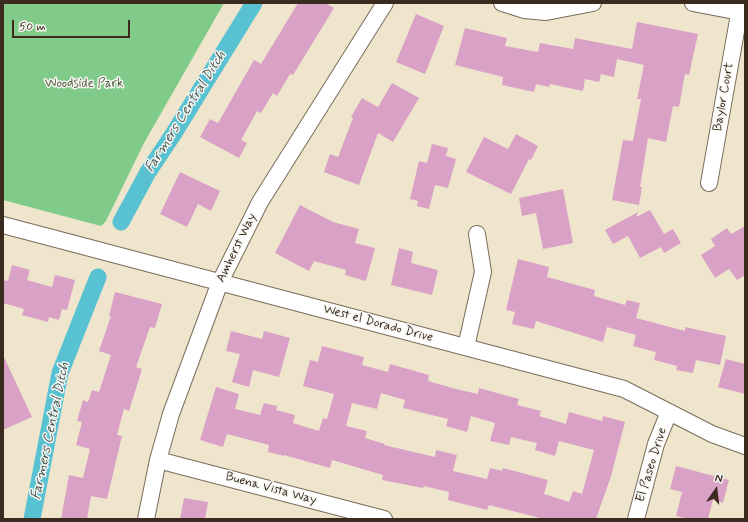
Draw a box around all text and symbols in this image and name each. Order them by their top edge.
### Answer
scale bar [14,12,132,38]
text: 50 m [19,19,46,35]
water label: Farmers Central Ditch [142,48,230,176]
street label: Baylor Court [710,61,738,133]
park label: Woodside Park [45,76,123,92]
street label: Amherst Way [214,211,260,285]
street label: West el Dorado Drive [321,302,435,346]
water label: Farmers Central Ditch [28,361,74,501]
street label: El Paseo Drive [633,426,671,504]
street label: Buena Vista Way [224,469,318,509]
north arrow [696,470,736,510]
text: N [714,471,724,486]

